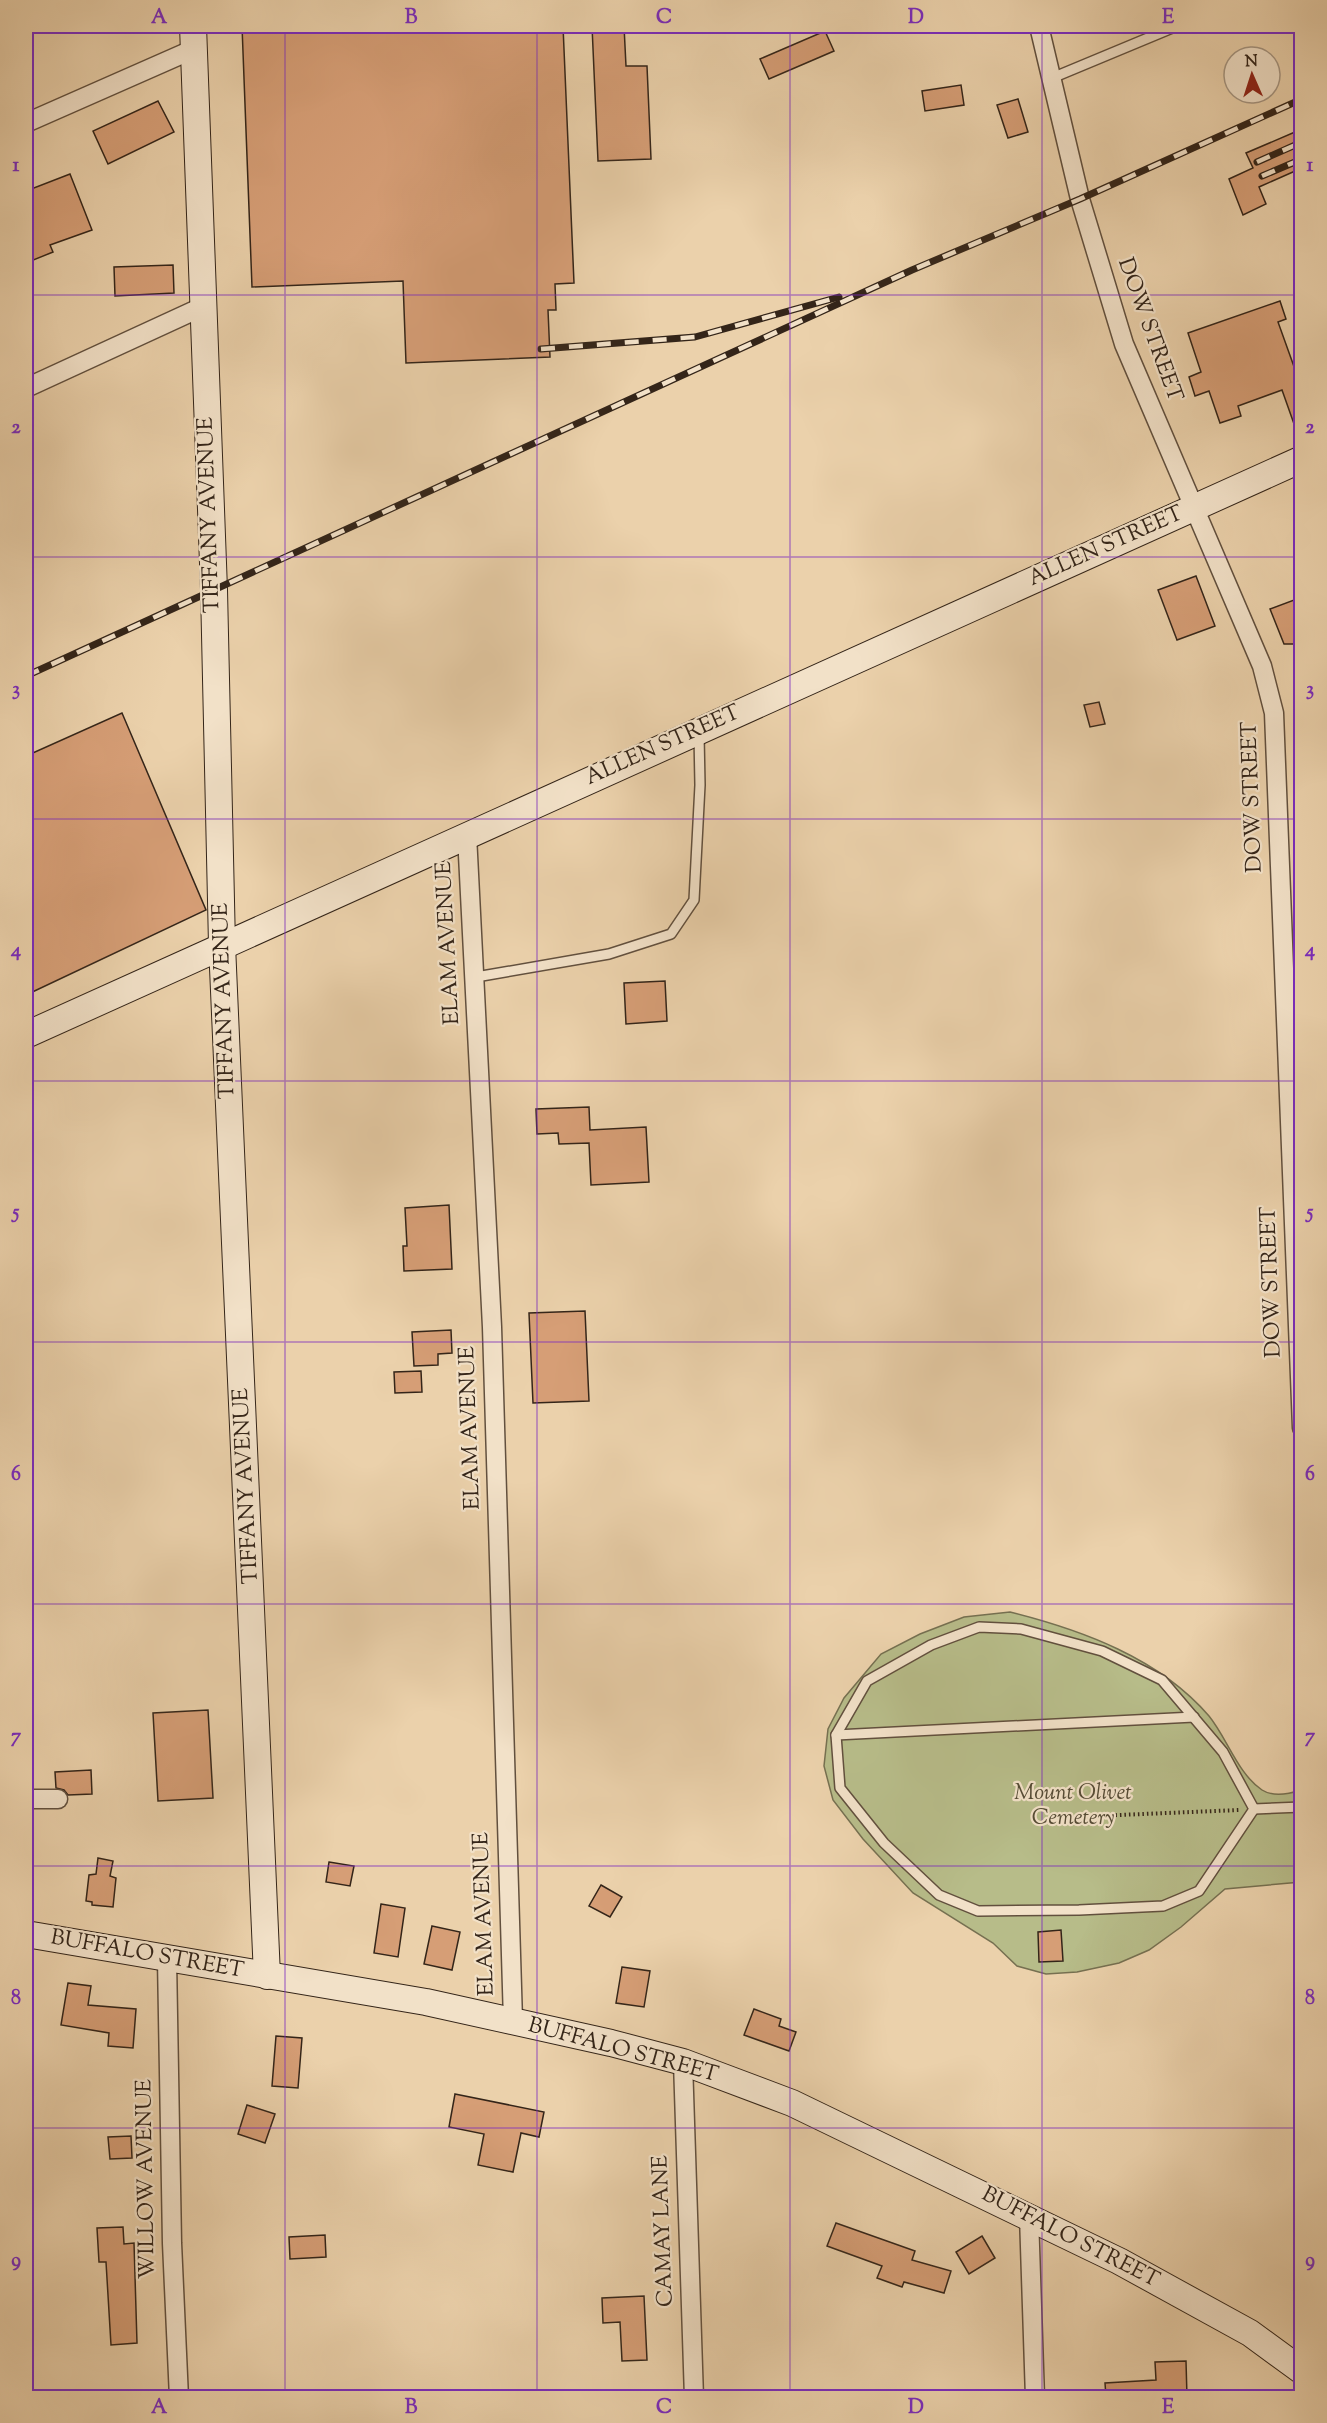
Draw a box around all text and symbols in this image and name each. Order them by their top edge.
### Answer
text: A [151,4,168,33]
text: B [405,4,418,33]
text: C [656,4,672,33]
text: D [908,4,924,33]
text: E [1162,4,1175,33]
north arrow [1222,45,1282,105]
text: N [1244,51,1259,74]
text: 1 [13,152,20,181]
text: 1 [1307,152,1314,181]
street label: DOW STREET [1108,253,1190,407]
text: 2 [11,414,21,443]
text: 2 [1305,414,1315,443]
street label: TIFFANY AVENUE [191,416,229,614]
street label: ALLEN STREET [1024,498,1189,595]
text: 3 [12,676,20,705]
text: 3 [1306,676,1314,705]
street label: ALLEN STREET [581,697,746,794]
street label: DOW STREET [1234,720,1272,873]
street label: ELAM AVENUE [429,860,469,1026]
street label: TIFFANY AVENUE [206,902,244,1100]
text: 4 [10,937,21,966]
text: 4 [1304,937,1315,966]
text: 5 [11,1199,20,1228]
text: 5 [1305,1199,1314,1228]
street label: DOW STREET [1253,1205,1291,1358]
street label: ELAM AVENUE [452,1346,490,1510]
street label: TIFFANY AVENUE [226,1387,268,1585]
text: 6 [11,1461,21,1490]
text: 6 [1305,1461,1315,1490]
text: 7 [11,1723,22,1752]
text: 7 [1305,1723,1316,1752]
park label: Mount Olivet Cemetery [1014,1778,1132,1835]
street label: ELAM AVENUE [466,1832,504,1996]
street label: BUFFALO STREET [48,1922,247,1988]
text: 8 [11,1985,21,2014]
text: 8 [1305,1985,1315,2014]
street label: BUFFALO STREET [524,2010,722,2092]
street label: WILLOW AVENUE [129,2079,165,2279]
street label: CAMAY LANE [645,2155,683,2307]
street label: BUFFALO STREET [975,2179,1165,2297]
text: 9 [11,2247,21,2276]
text: 9 [1305,2247,1315,2276]
text: A [151,2394,168,2423]
text: B [405,2394,418,2423]
text: C [656,2394,672,2423]
text: D [908,2394,924,2423]
text: E [1162,2394,1175,2423]

